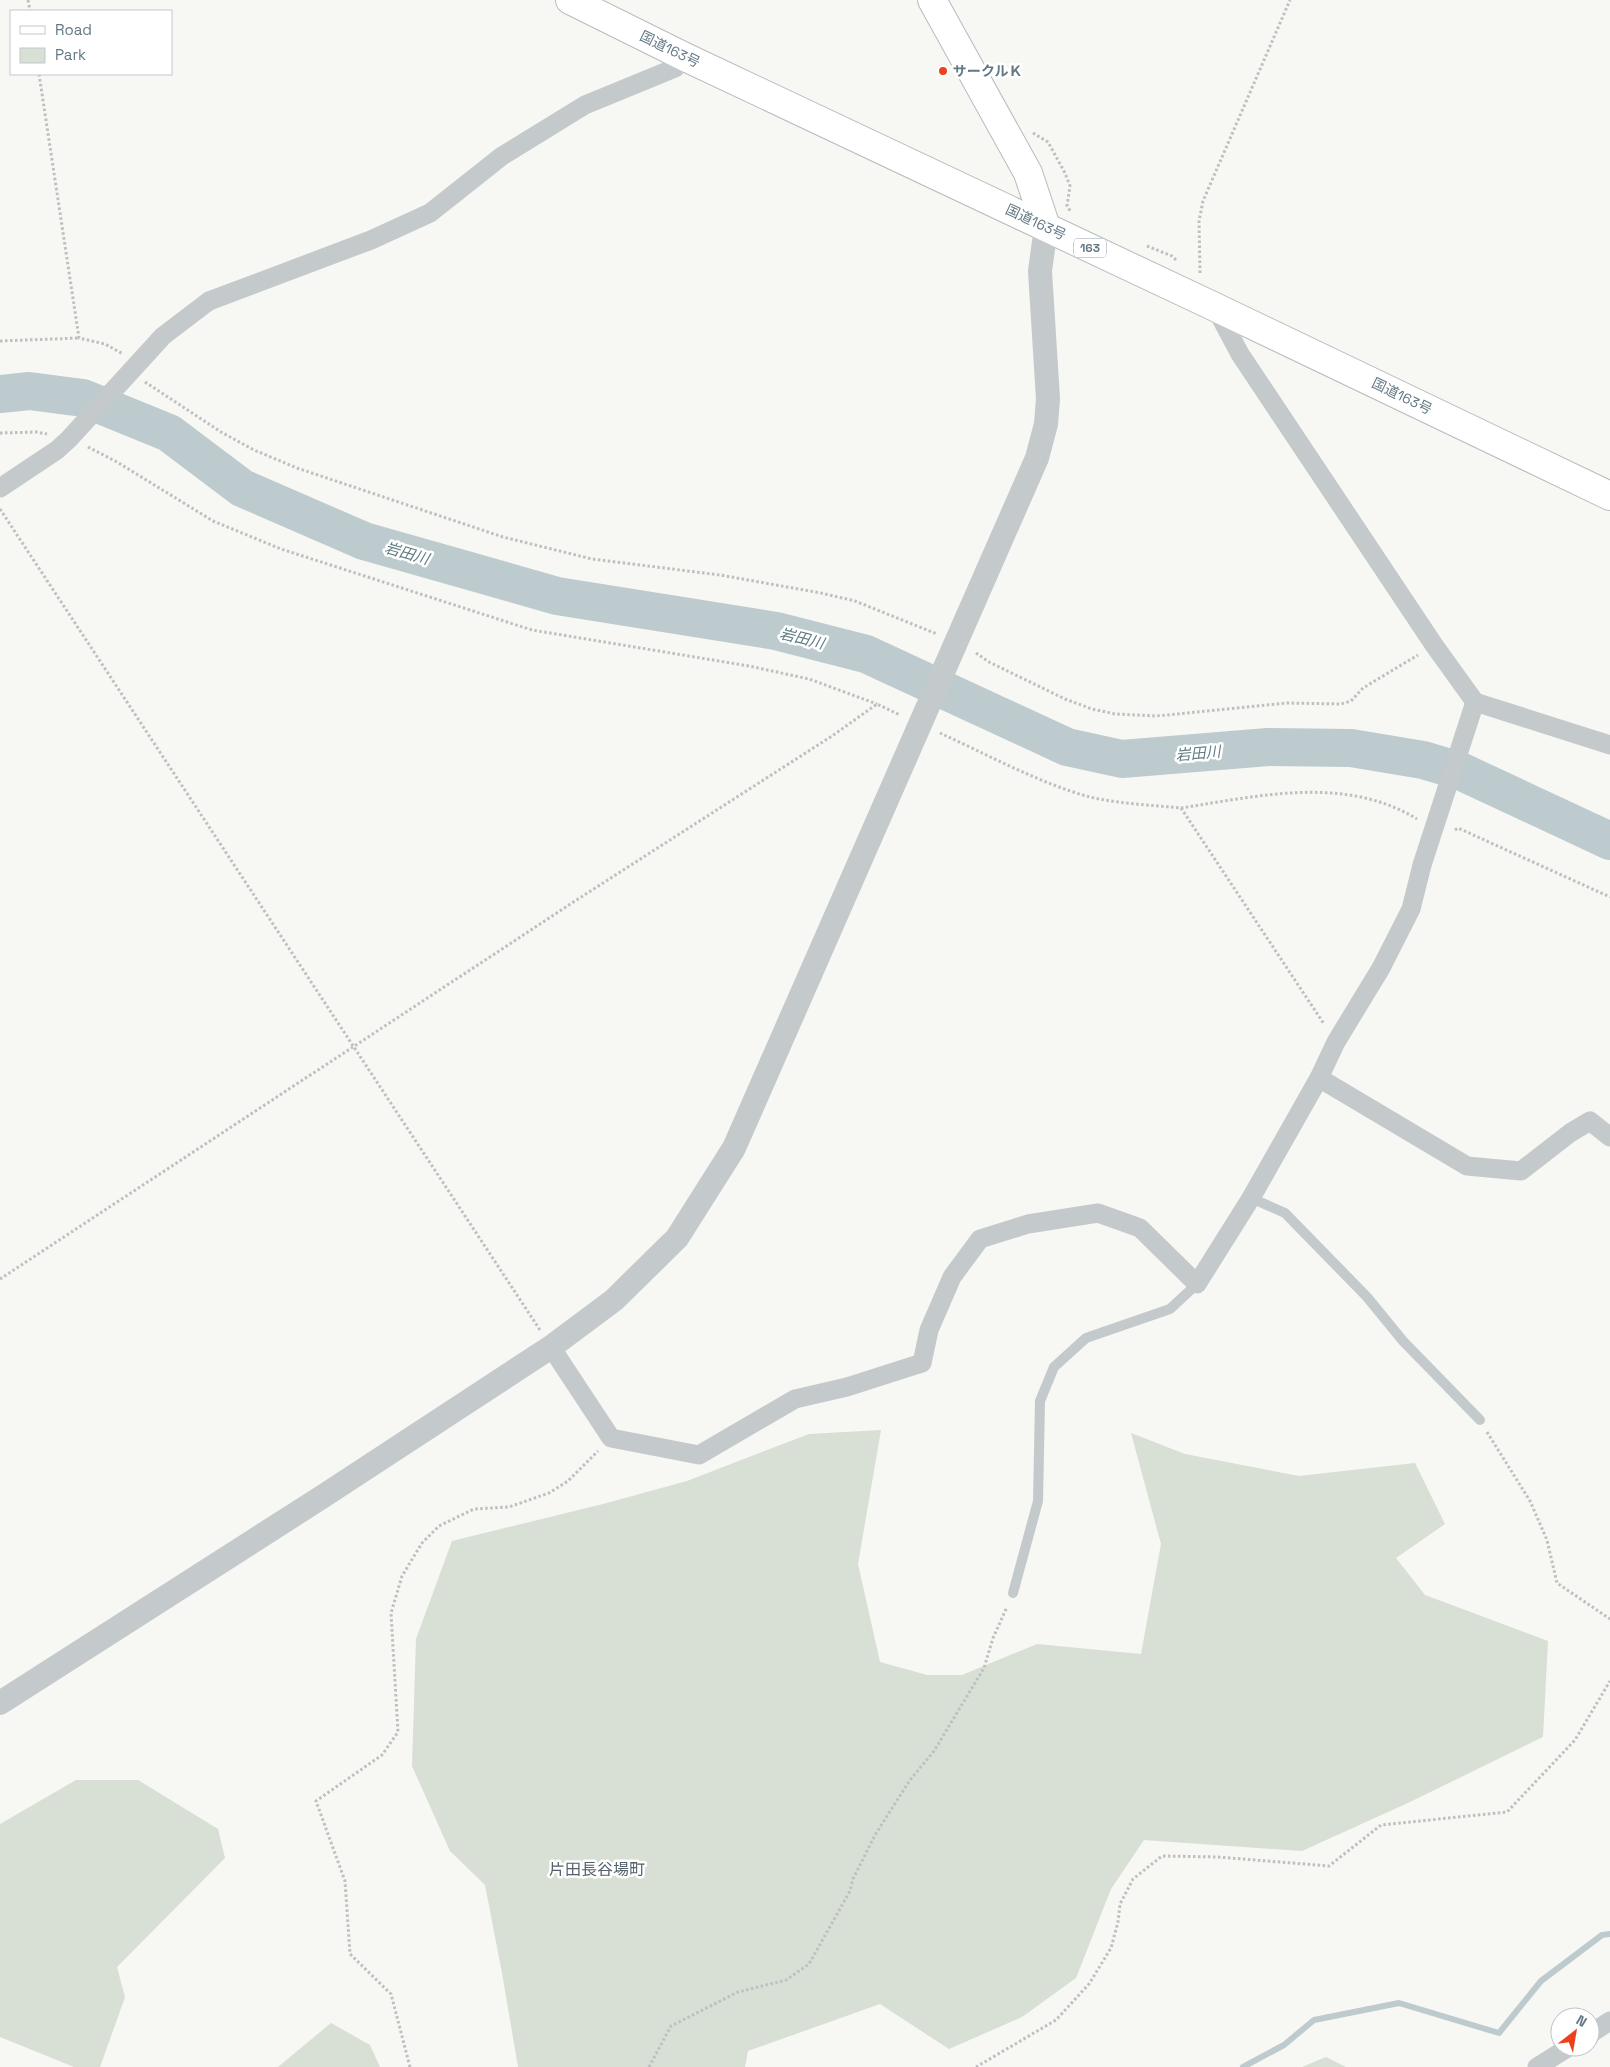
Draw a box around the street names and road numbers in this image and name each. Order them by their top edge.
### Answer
street label: 国道163号 [637,27,703,71]
street label: 国道163号 [1003,200,1069,244]
road number: 163 [1074,238,1106,258]
street label: 国道163号 [1369,374,1435,418]

